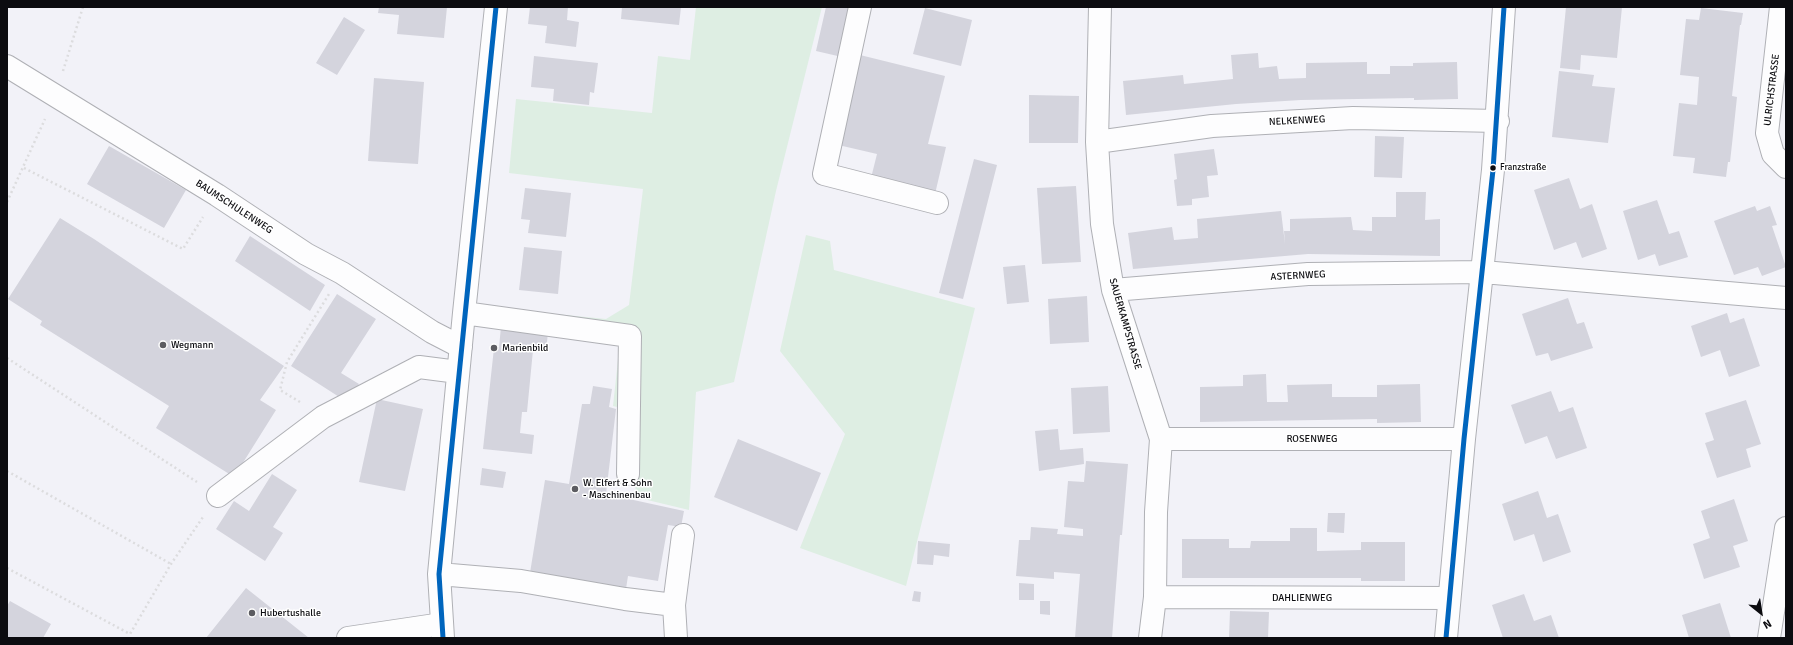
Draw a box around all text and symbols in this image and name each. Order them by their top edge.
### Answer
street label: ULRICHSTRASSE [1762,53,1782,127]
street label: NELKENWEG [1268,114,1326,128]
marker: Franzstraße [1488,163,1498,173]
place label: Franzstraße [1500,163,1546,173]
street label: BAUMSCHULENWEG [193,178,275,236]
street label: ASTERNWEG [1270,269,1326,283]
street label: SAUERKAMPSTRASSE [1106,277,1144,371]
place label: Wegmann [171,339,213,351]
marker: Wegmann [158,340,168,350]
place label: Marienbild [502,342,548,354]
marker: Marienbild [489,343,499,353]
street label: ROSENWEG [1287,433,1337,445]
place label: W. Elfert & Sohn - Maschinenbau [583,477,652,500]
marker: W. Elfert & Sohn - Maschinenbau [570,484,580,494]
street label: DAHLIENWEG [1272,592,1332,604]
north arrow [1741,593,1781,633]
place label: Hubertushalle [260,607,321,619]
marker: Hubertushalle [247,608,257,618]
text: N [1761,616,1774,631]

